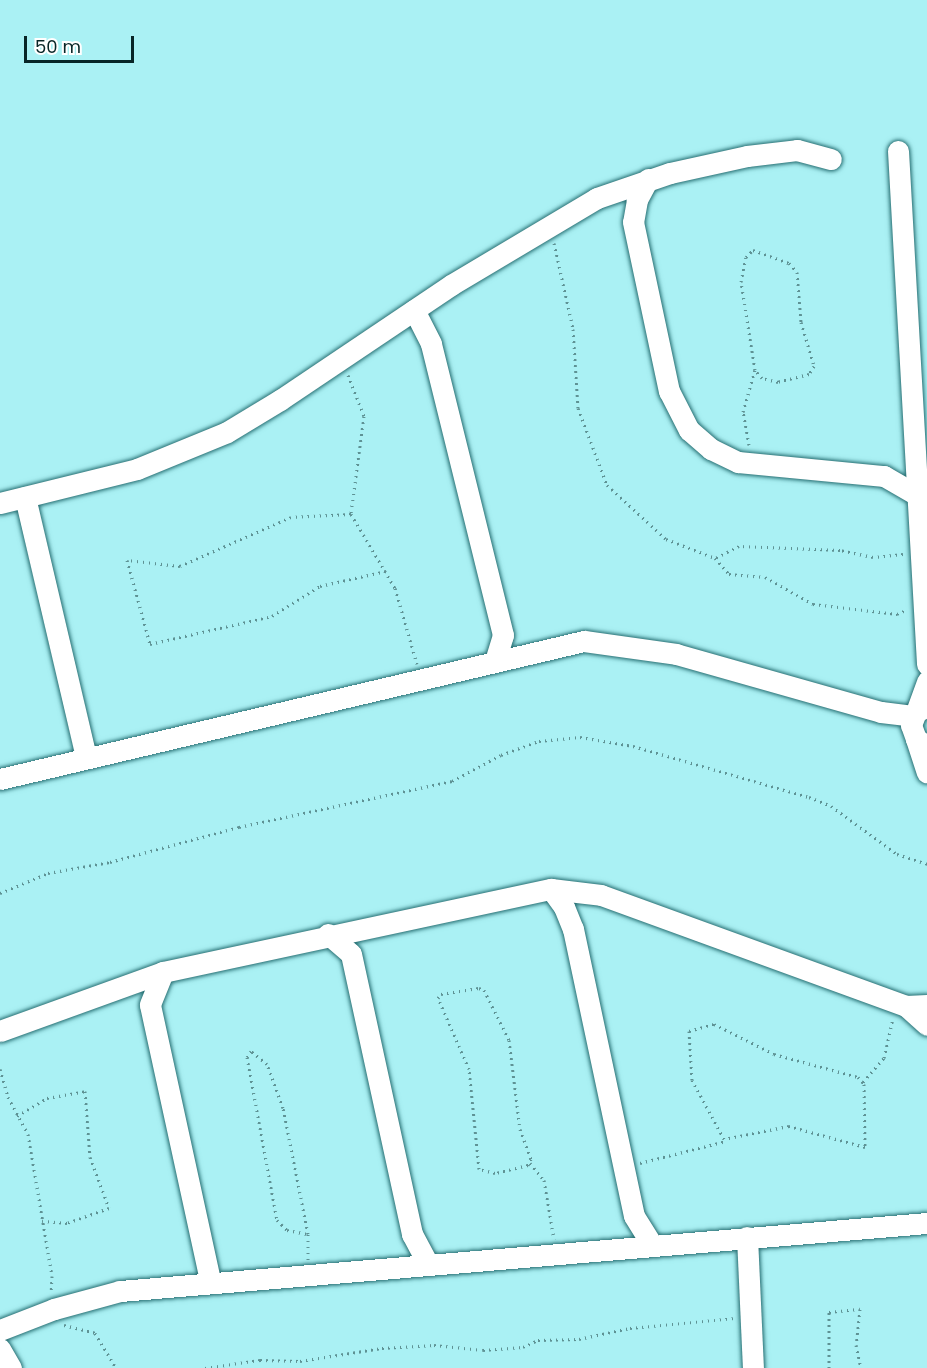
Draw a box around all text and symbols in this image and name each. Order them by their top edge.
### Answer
scale bar [27,24,136,62]
text: 50 m [35,34,81,59]

